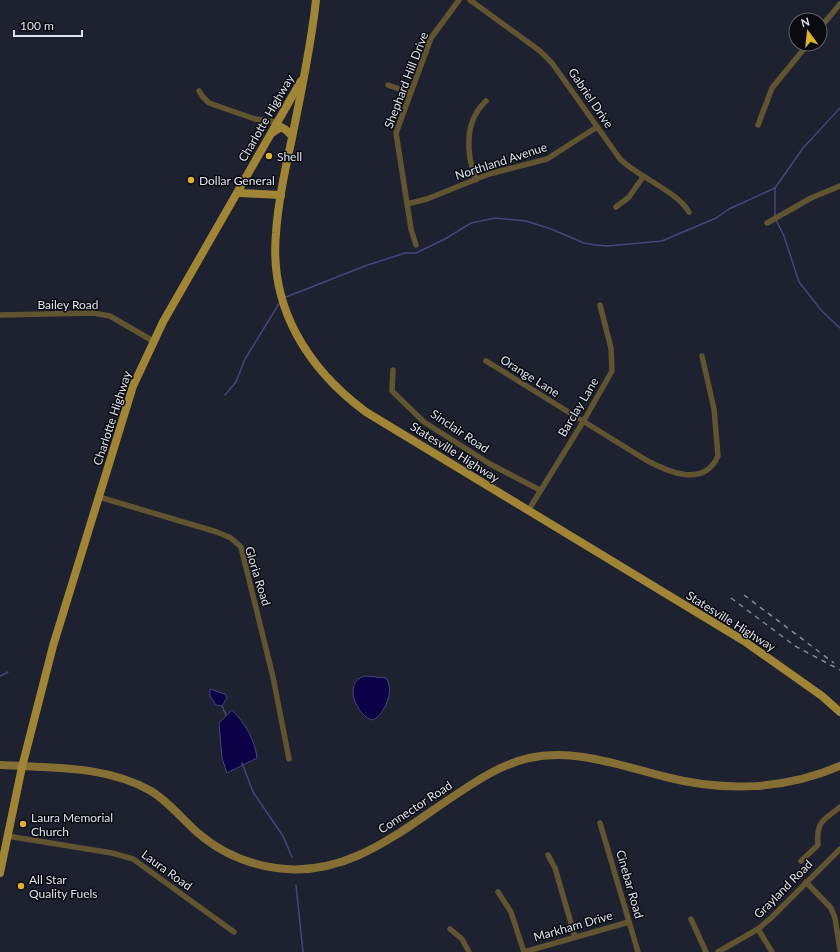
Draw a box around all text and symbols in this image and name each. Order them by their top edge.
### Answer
scale bar [14,12,82,38]
north arrow [788,12,828,52]
text: N [800,14,811,29]
text: 100 m [20,18,54,33]
street label: Shephard Hill Drive [381,30,431,130]
street label: Gabriel Drive [565,65,617,131]
street label: Charlotte Highway [235,71,297,164]
street label: Northland Avenue [453,139,549,183]
place label: Shell [277,149,302,164]
marker: Shell [264,151,274,161]
place label: Dollar General [199,173,275,188]
marker: Dollar General [186,175,196,185]
street label: Bailey Road [37,297,99,312]
street label: Orange Lane [498,352,562,400]
street label: Charlotte Highway [90,368,135,467]
street label: Barclay Lane [555,375,601,439]
street label: Sinclair Road [428,406,492,456]
street label: Statesville Highway [408,418,503,486]
street label: Gloria Road [242,545,274,607]
street label: Statesville Highway [684,587,779,655]
street label: Connector Road [375,778,455,836]
place label: Laura Memorial Church [31,810,113,839]
marker: Laura Memorial Church [18,819,28,829]
street label: Laura Road [139,847,195,893]
street label: Cinebar Road [613,848,647,920]
street label: Grayland Road [751,857,815,921]
place label: All Star Quality Fuels [29,872,98,901]
marker: All Star Quality Fuels [16,881,26,891]
street label: Markham Drive [532,908,614,944]

